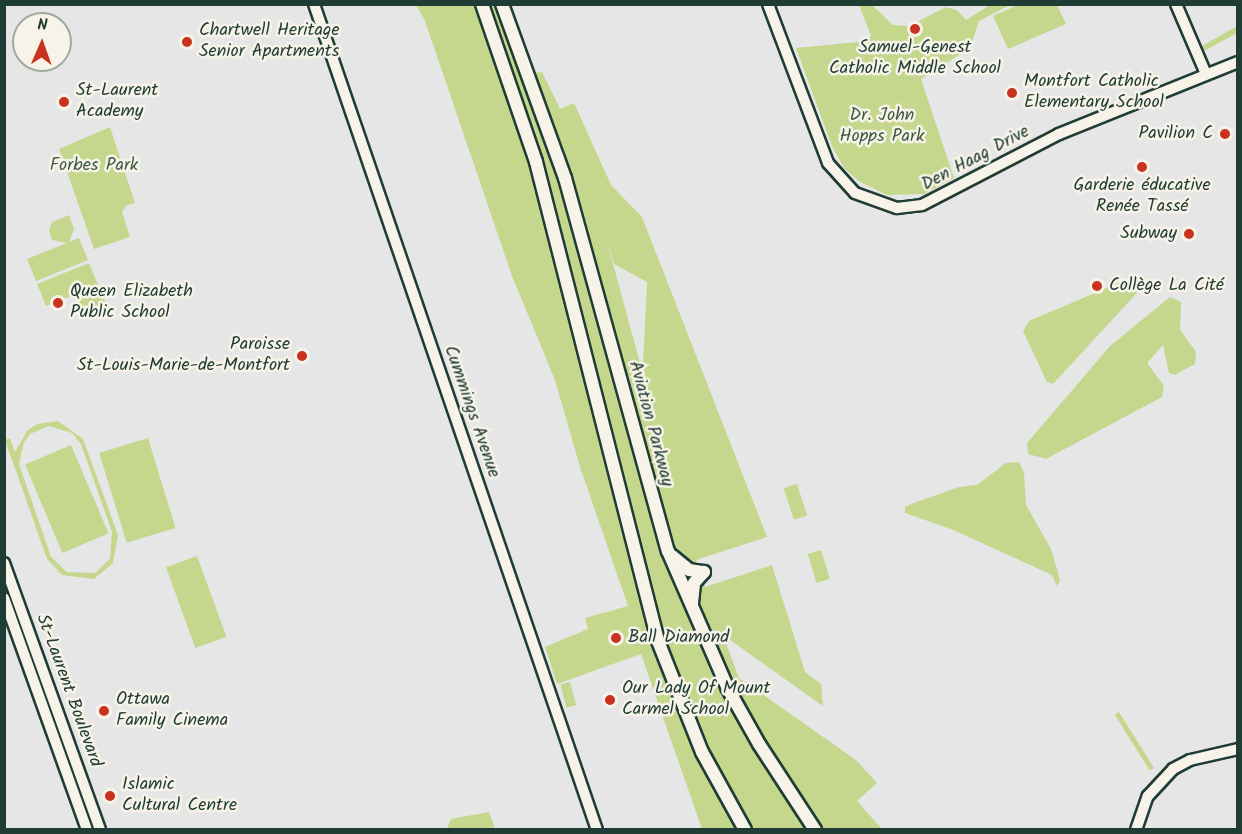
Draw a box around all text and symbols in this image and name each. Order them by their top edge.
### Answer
north arrow [12,12,72,72]
text: N [37,13,48,38]
place label: Chartwell Heritage Senior Apartments [199,21,340,63]
marker: Samuel-Genest Catholic Middle School [908,22,922,36]
marker: Chartwell Heritage Senior Apartments [180,35,194,49]
place label: Samuel-Genest Catholic Middle School [829,38,1001,80]
place label: Montfort Catholic Elementary School [1024,72,1164,115]
place label: St-Laurent Academy [76,81,158,124]
marker: Montfort Catholic Elementary School [1005,86,1019,100]
marker: St-Laurent Academy [57,95,71,109]
park label: Dr. John Hopps Park [840,106,924,148]
street label: Den Haag Drive [918,122,1034,196]
place label: Pavilion C [1138,123,1213,145]
marker: Pavilion C [1218,127,1232,141]
park label: Forbes Park [50,155,138,177]
marker: Garderie éducative Renée Tassé [1135,160,1149,174]
place label: Garderie éducative Renée Tassé [1074,176,1210,219]
place label: Subway [1120,223,1177,245]
marker: Subway [1182,227,1196,241]
place label: Collège La Cité [1109,275,1224,297]
marker: Collège La Cité [1090,279,1104,293]
place label: Queen Elizabeth Public School [70,282,193,324]
marker: Queen Elizabeth Public School [51,296,65,310]
place label: Paroisse St-Louis-Marie-de-Montfort [77,335,290,378]
street label: Cummings Avenue [438,343,504,481]
marker: Paroisse St-Louis-Marie-de-Montfort [295,349,309,363]
street label: Aviation Parkway [623,359,677,489]
street label: St-Laurent Boulevard [30,612,106,770]
place label: Ball Diamond [628,627,729,649]
marker: Ball Diamond [609,631,623,645]
place label: Our Lady Of Mount Carmel School [622,679,770,722]
place label: Ottawa Family Cinema [116,690,228,732]
marker: Our Lady Of Mount Carmel School [603,693,617,707]
marker: Ottawa Family Cinema [97,704,111,718]
place label: Islamic Cultural Centre [122,775,237,818]
marker: Islamic Cultural Centre [103,789,117,803]

